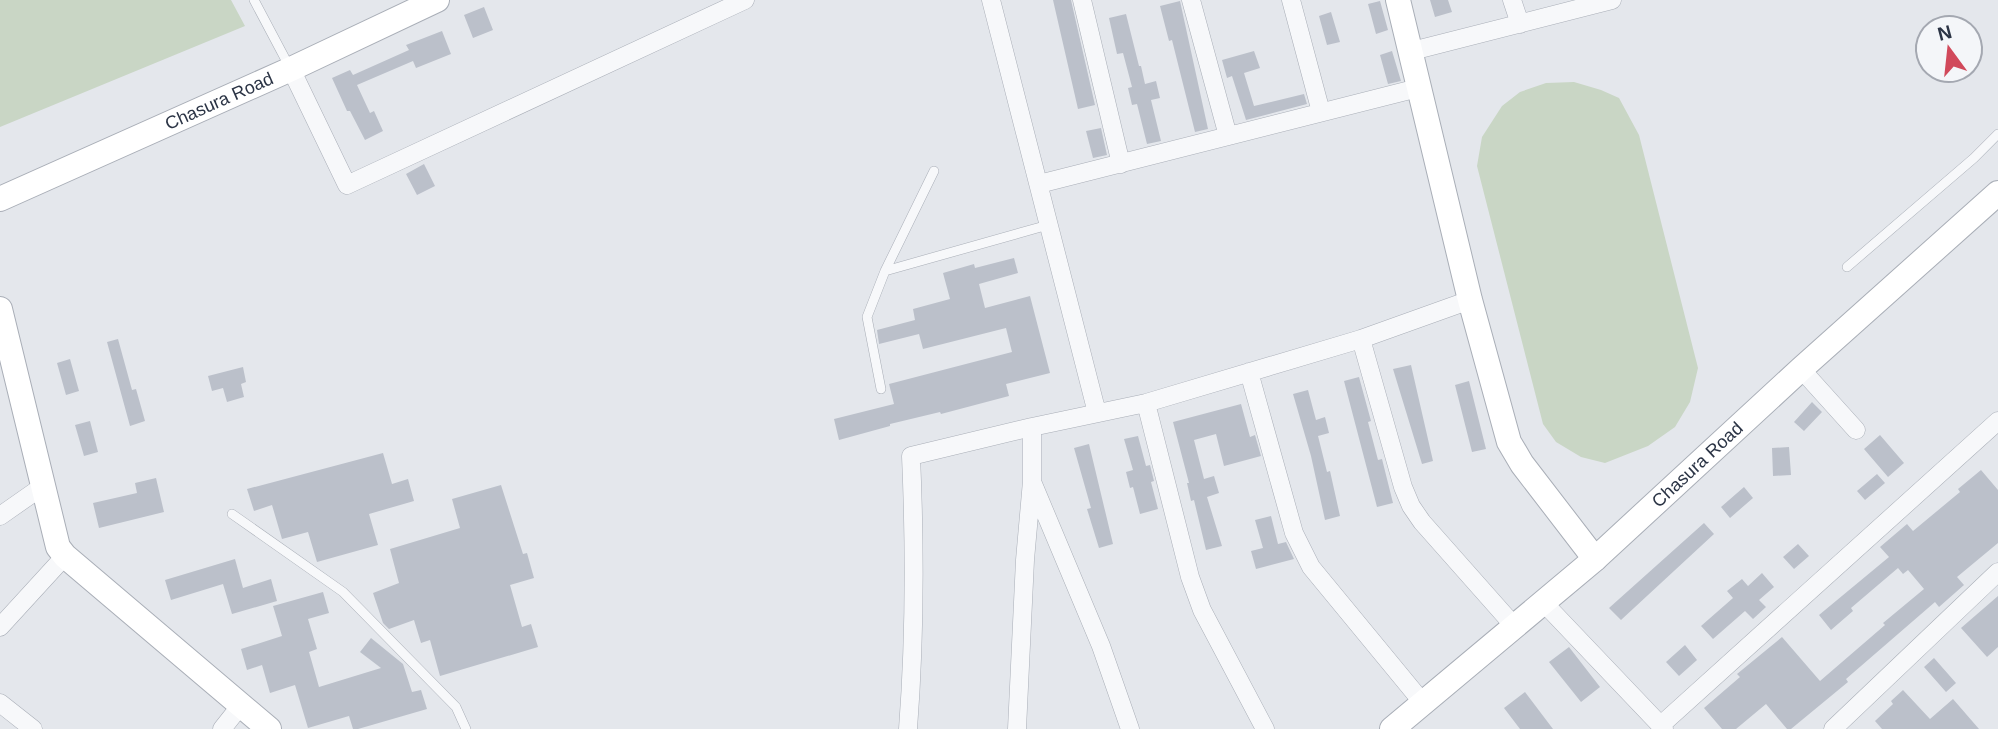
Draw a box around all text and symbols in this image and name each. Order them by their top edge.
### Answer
north arrow [1914,14,1984,84]
text: N [1935,21,1954,45]
street label: Chasura Road [162,68,276,134]
street label: Chasura Road [1648,418,1747,511]

